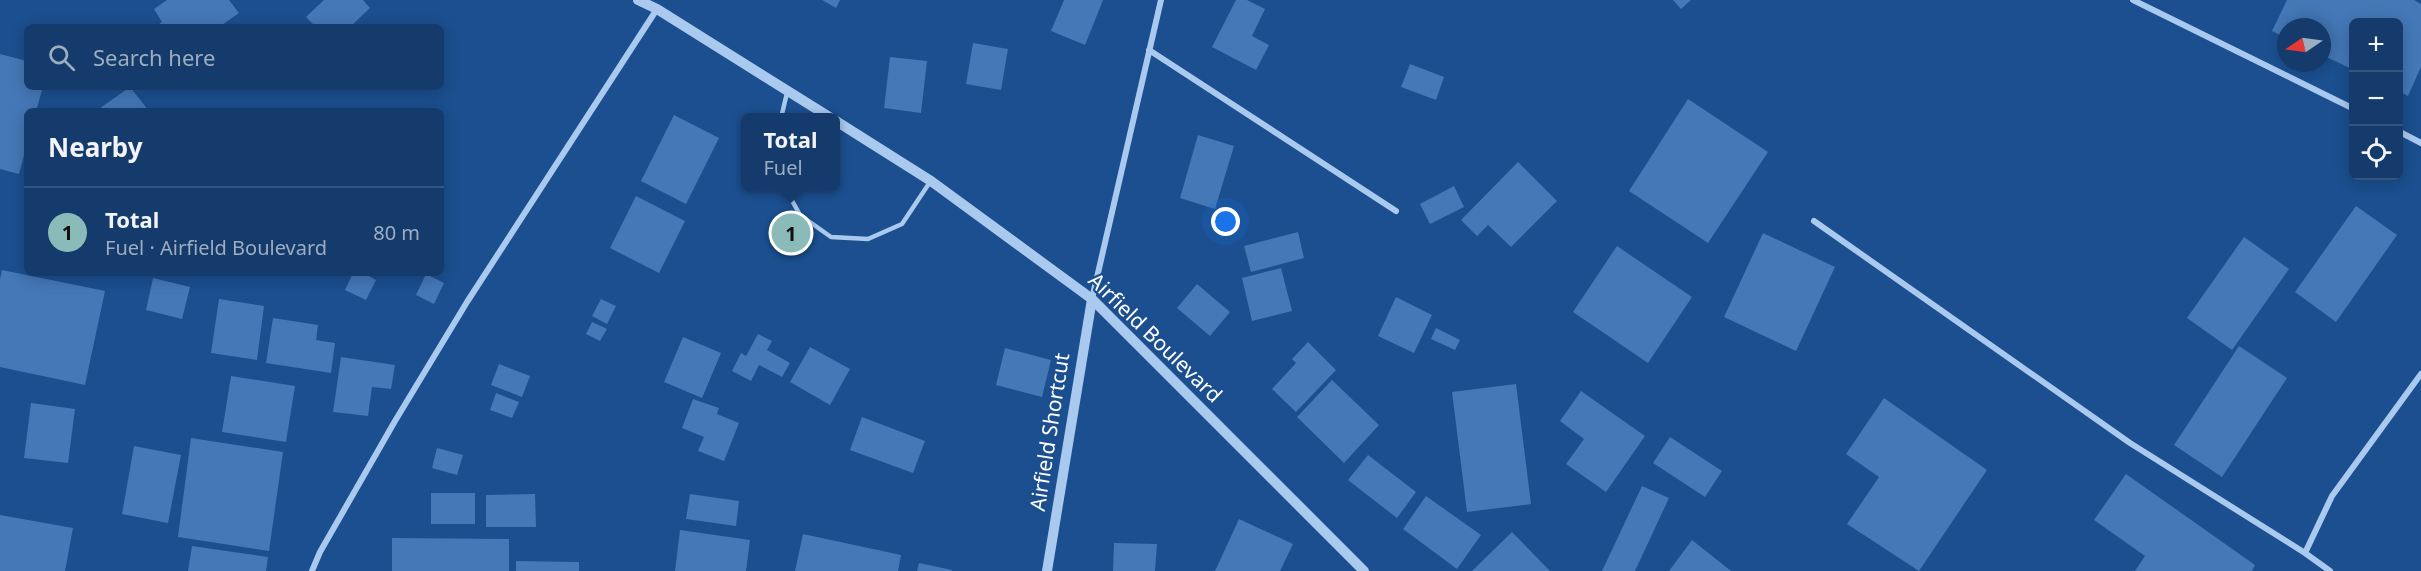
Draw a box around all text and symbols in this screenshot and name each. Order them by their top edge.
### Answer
north arrow [2277,18,2331,72]
map controls [2349,18,2403,180]
button: + [2349,18,2403,72]
search box [24,24,444,90]
icon: search [45,41,78,74]
text: Search here [93,42,215,72]
button: − [2349,72,2403,126]
popup [741,113,840,191]
text: Total [763,124,818,154]
button: locate [2349,126,2403,180]
text: Nearby [48,129,143,165]
text: Fuel [763,154,803,181]
text: Total [105,204,159,234]
your location [1211,207,1240,236]
pin: 1 [772,210,810,256]
text: 1 [62,219,73,246]
text: 80 m [373,219,420,246]
text: Fuel · Airfield Boulevard [105,234,327,261]
street label: Airfield Boulevard [1083,266,1229,408]
street label: Airfield Shortcut [1023,350,1075,513]

